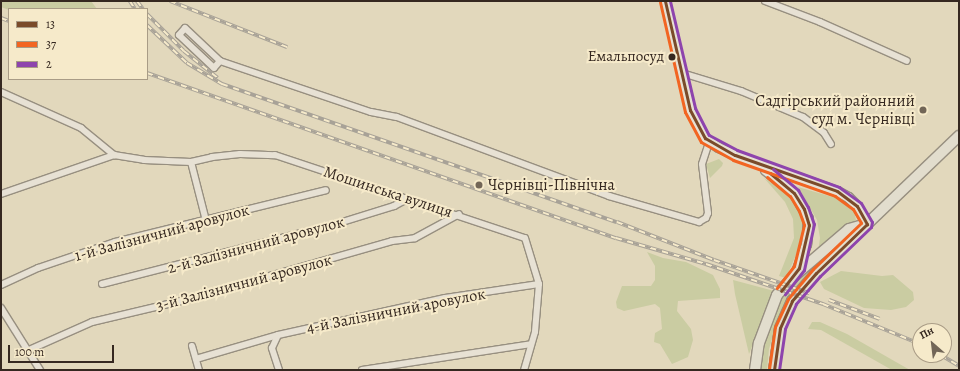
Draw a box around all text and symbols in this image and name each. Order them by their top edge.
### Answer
legend [8,8,148,80]
text: 13 [46,16,55,32]
text: 37 [46,36,56,52]
place label: Емальпосуд [588,48,664,66]
marker: Емальпосуд [667,52,677,62]
text: 2 [46,56,52,72]
place label: Садгірський районний суд м. Чернівці [755,91,915,129]
marker: Садгірський районний суд м. Чернівці [918,105,928,115]
street label: Мошинська вулиця [321,162,455,222]
place label: Чернівці-Північна [488,175,615,195]
marker: Чернівці-Північна [473,179,485,191]
street label: 1-й Залізничний аровулок [73,200,251,266]
street label: 2-й Залізничний аровулок [166,212,346,278]
street label: 3-й Залізничний аровулок [154,250,334,316]
street label: 4-й Залізничний аровулок [305,284,487,338]
north arrow [912,323,952,363]
text: Пн [917,323,936,343]
scale bar [10,337,116,363]
text: 100 m [15,344,44,360]

